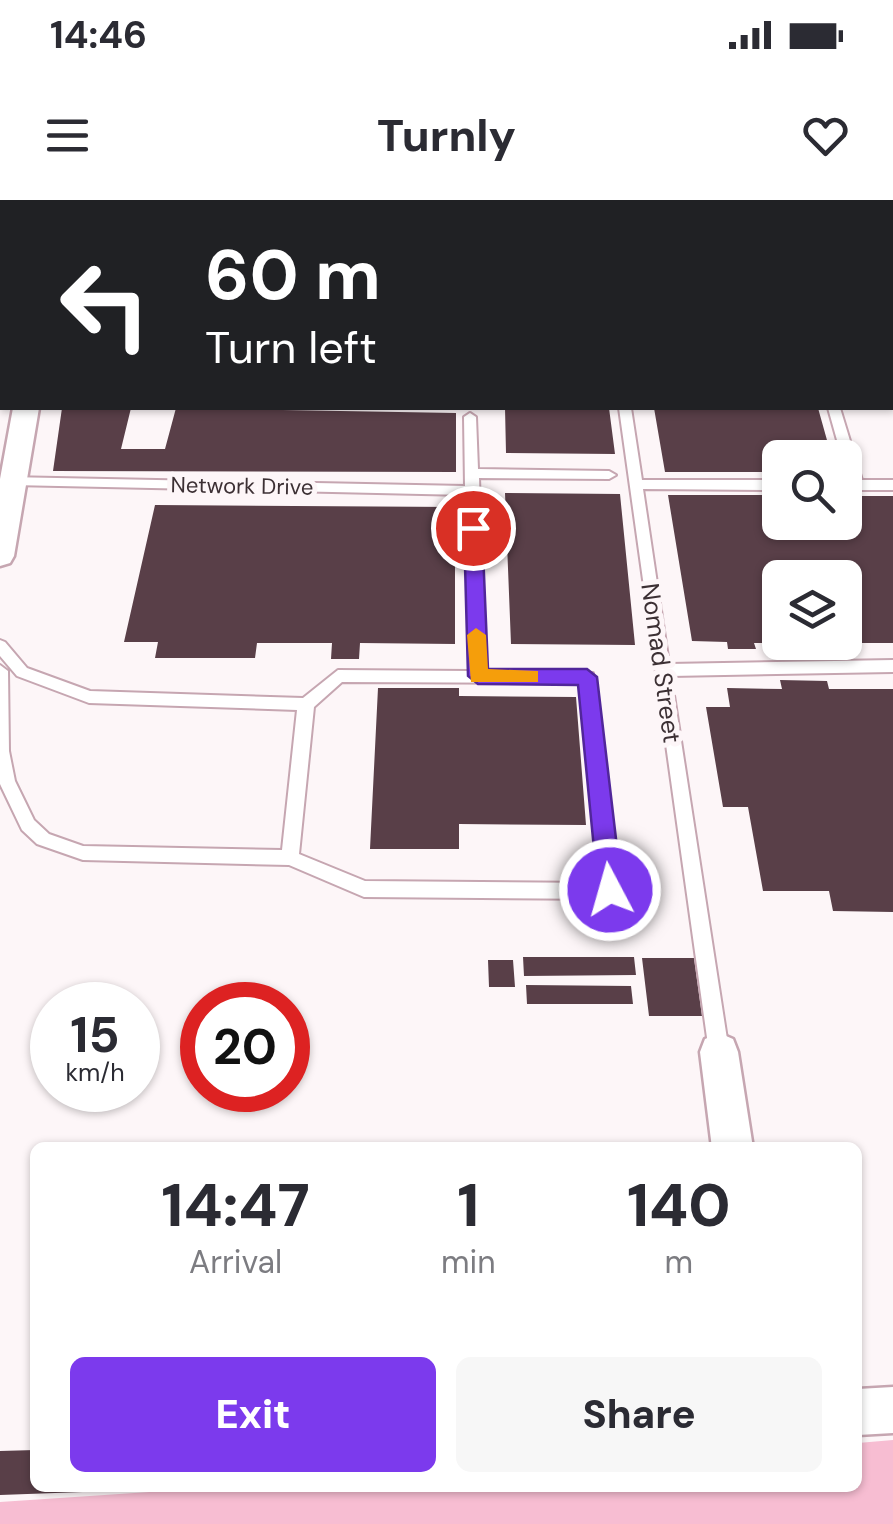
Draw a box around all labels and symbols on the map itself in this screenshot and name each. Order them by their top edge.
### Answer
street label: Network Drive [170,470,314,502]
pin [431,486,516,571]
street label: Nomad Street [633,581,689,745]
position arrow [558,838,662,942]
speed limit sign: 20 [180,982,310,1112]

